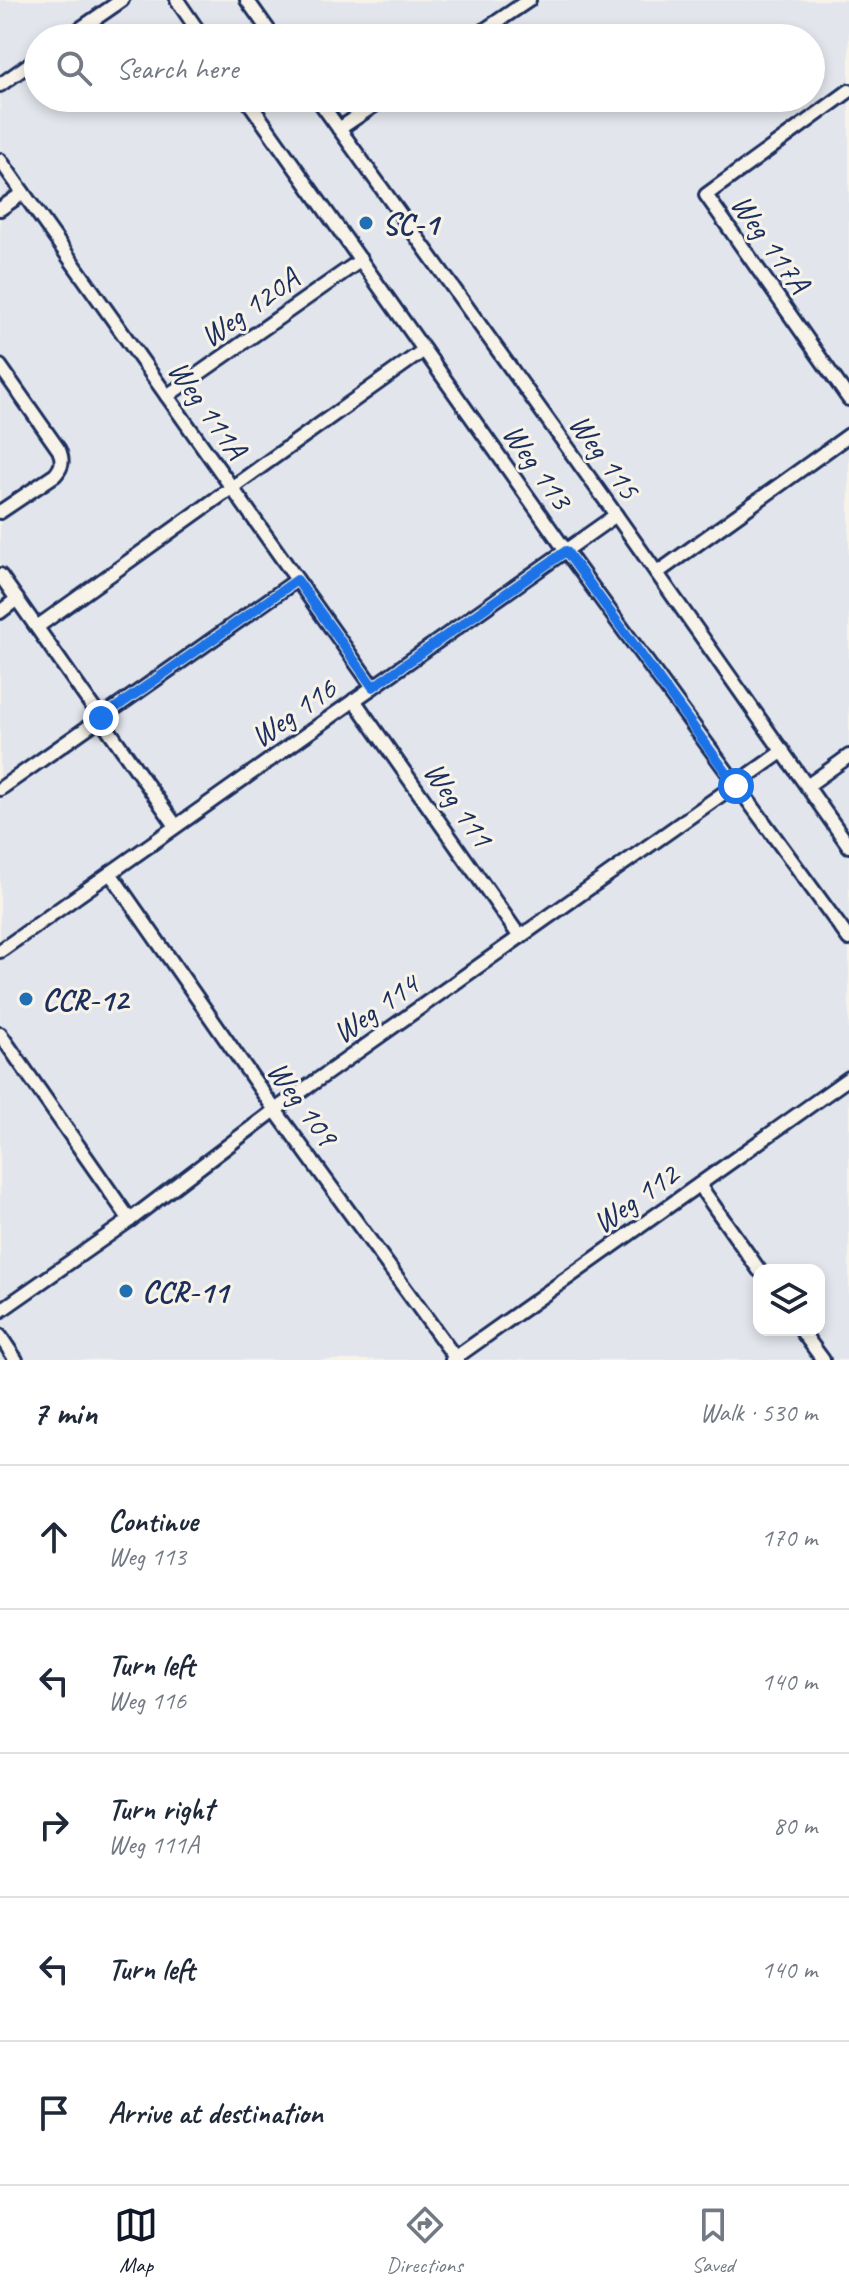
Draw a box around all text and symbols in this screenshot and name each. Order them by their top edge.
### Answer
search box [24,24,825,112]
icon: search [52,46,96,90]
text: Search here [116,49,238,87]
street label: Weg 117A [722,186,821,303]
place label: SC-1 [382,203,442,244]
marker: SC-1 [357,214,375,232]
street label: Weg 120A [192,257,309,356]
street label: Weg 111A [159,352,258,469]
street label: Weg 115 [560,405,650,508]
street label: Weg 113 [493,415,583,520]
street label: Weg 116 [242,667,346,757]
route end [83,700,119,736]
street label: Weg 111 [414,753,504,857]
route start [718,768,754,804]
street label: Weg 114 [324,962,429,1053]
place label: CCR-12 [42,979,130,1020]
marker: CCR-12 [17,990,35,1008]
street label: Weg 109 [258,1052,349,1156]
street label: Weg 112 [584,1153,689,1243]
map controls [753,1264,825,1336]
button: layers [753,1264,825,1336]
place label: CCR-11 [142,1271,231,1312]
marker: CCR-11 [117,1282,135,1300]
text: 7 min [32,1391,97,1434]
text: Walk · 530 m [700,1396,817,1429]
text: Continue [108,1502,198,1540]
icon: ahead [32,1515,76,1559]
text: 170 m [761,1521,817,1554]
text: Weg 113 [108,1540,186,1573]
text: Turn left [108,1646,195,1684]
icon: left [32,1659,76,1703]
text: 140 m [761,1665,817,1698]
text: Weg 116 [108,1684,186,1717]
text: Turn right [108,1790,213,1828]
icon: right [32,1803,76,1847]
text: 80 m [773,1809,817,1842]
text: Weg 111A [108,1828,199,1861]
icon: left [32,1947,76,1991]
text: Turn left [108,1950,195,1988]
text: 140 m [761,1953,817,1986]
icon: arrive [32,2091,76,2135]
text: Arrive at destination [108,2094,323,2132]
tab: Map [114,2203,158,2279]
tab: Directions [386,2203,463,2279]
tab: Saved [691,2203,735,2279]

